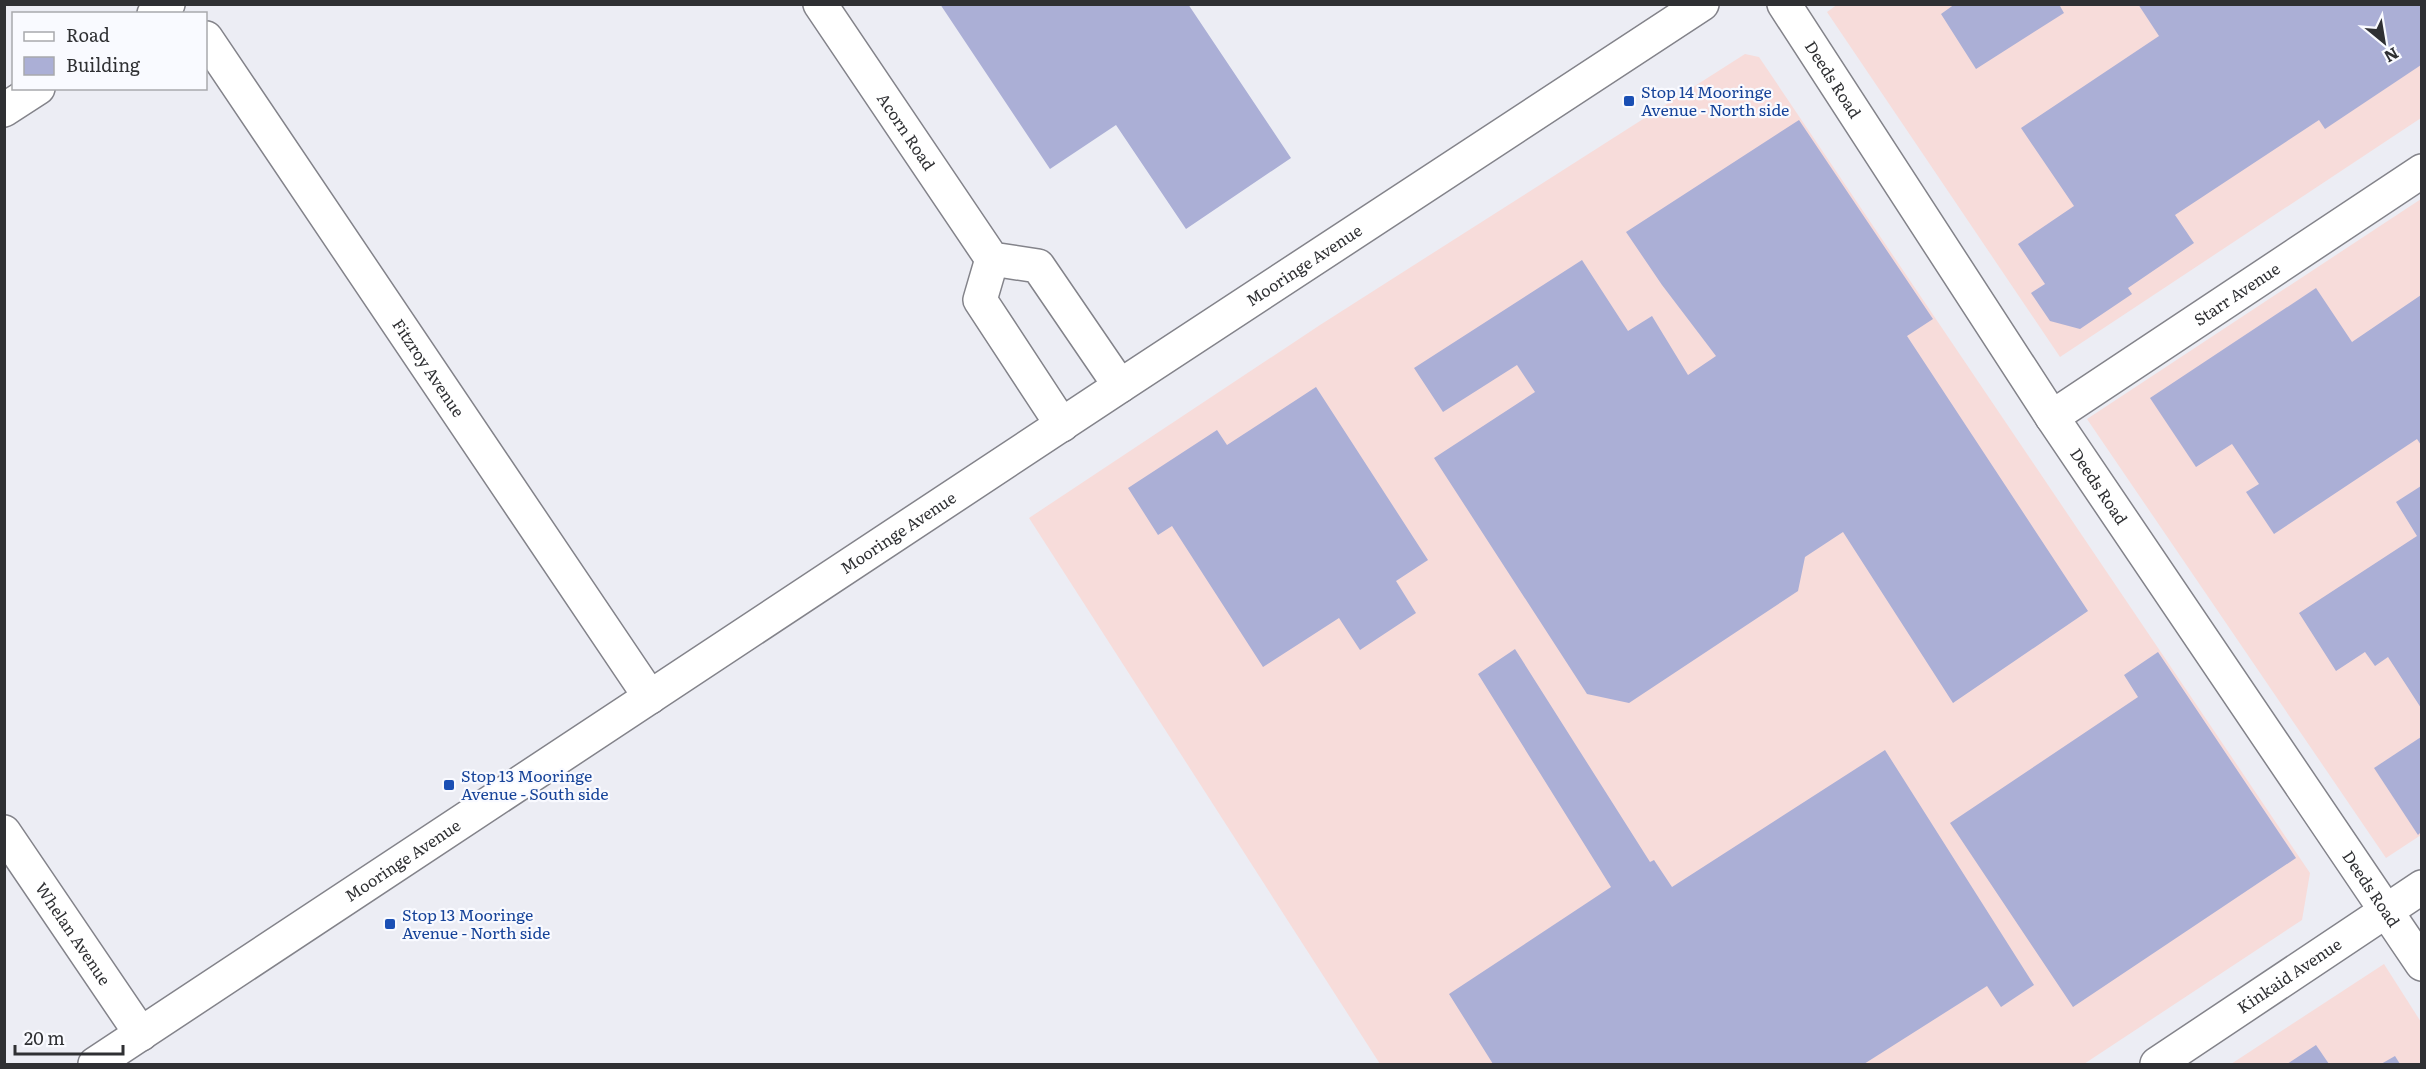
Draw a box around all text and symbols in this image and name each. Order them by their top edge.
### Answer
legend [12,12,207,90]
north arrow [2354,12,2414,72]
text: Road [66,21,110,48]
street label: Deeds Road [1800,36,1868,123]
text: N [2380,42,2404,70]
text: Building [66,51,141,78]
place label: Stop 14 Mooringe Avenue - North side [1641,79,1789,121]
street label: Acorn Road [872,87,942,175]
marker: Stop 14 Mooringe Avenue - North side [1622,94,1636,108]
street label: Mooringe Avenue [1241,218,1366,311]
street label: Starr Avenue [2189,256,2284,331]
street label: Fitzroy Avenue [387,313,471,422]
street label: Deeds Road [2065,443,2134,529]
street label: Mooringe Avenue [835,485,960,579]
place label: Stop 13 Mooringe Avenue - South side [461,763,609,805]
marker: Stop 13 Mooringe Avenue - South side [442,778,456,792]
street label: Mooringe Avenue [340,813,465,907]
street label: Deeds Road [2337,845,2407,932]
street label: Whelan Avenue [30,877,117,990]
place label: Stop 13 Mooringe Avenue - North side [402,902,550,944]
marker: Stop 13 Mooringe Avenue - North side [383,917,397,931]
street label: Kinkaid Avenue [2232,931,2346,1018]
scale bar [15,1018,123,1056]
text: 20 m [24,1024,65,1051]

